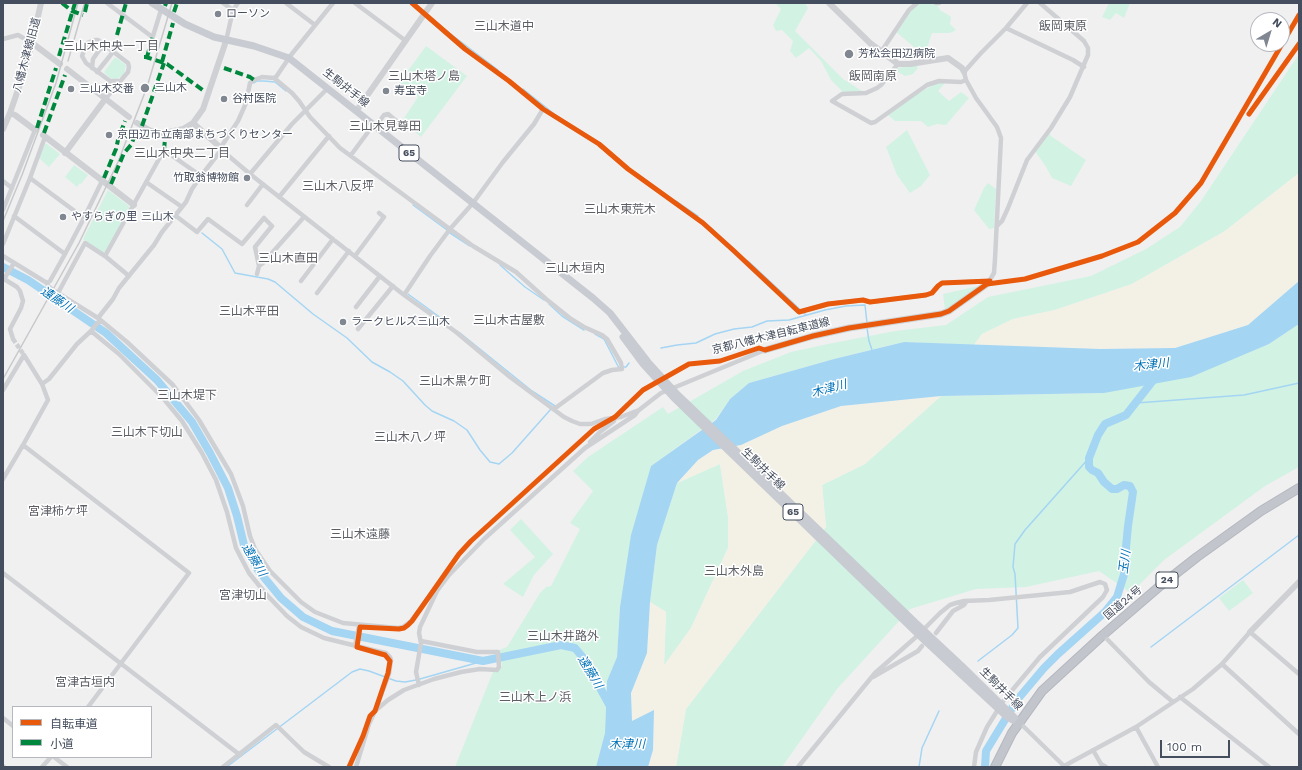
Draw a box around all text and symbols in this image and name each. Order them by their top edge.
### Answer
place label: ローソン [226,7,270,21]
marker: ローソン [213,9,223,19]
north arrow [1250,12,1290,52]
text: N [1270,15,1284,31]
street label: 八幡木津線旧道 [11,16,43,94]
district label: 三山木道中 [474,19,534,33]
district label: 飯岡東原 [1039,19,1087,33]
district label: 三山木中央一丁目 [63,39,159,53]
place label: 芳松会田辺病院 [858,47,935,61]
marker: 芳松会田辺病院 [843,48,855,60]
street label: 生駒井手線 [320,66,372,110]
district label: 三山木塔ノ島 [388,69,460,83]
district label: 飯岡南原 [849,69,897,83]
place label: 三山木 [154,81,187,95]
place label: 三山木交番 [79,82,134,96]
marker: 三山木 [139,82,151,94]
marker: 三山木交番 [66,84,76,94]
place label: 寿宝寺 [394,84,427,98]
marker: 寿宝寺 [381,86,391,96]
place label: 谷村医院 [232,92,276,106]
marker: 谷村医院 [219,94,229,104]
district label: 三山木見尊田 [349,119,421,133]
place label: 京田辺市立南部まちづくりセンター [117,128,293,142]
marker: 京田辺市立南部まちづくりセンター [104,130,114,140]
road number: 65 [399,145,419,161]
district label: 三山木中央二丁目 [134,146,230,160]
place label: 竹取翁博物館 [173,171,239,185]
marker: 竹取翁博物館 [242,173,252,183]
district label: 三山木八反坪 [302,179,374,193]
district label: 三山木東荒木 [584,202,656,216]
place label: やすらぎの里 三山木 [71,210,174,224]
marker: やすらぎの里 三山木 [58,212,68,222]
district label: 三山木直田 [258,251,318,265]
district label: 三山木垣内 [545,261,605,275]
water label: 遠藤川 [38,284,76,316]
district label: 三山木平田 [219,304,279,318]
district label: 三山木古屋敷 [473,313,545,327]
place label: ラークヒルズ三山木 [351,315,450,329]
street label: 京都八幡木津自転車道線 [711,315,831,357]
marker: ラークヒルズ三山木 [338,317,348,327]
water label: 木津川 [1132,356,1170,374]
district label: 三山木黒ケ町 [419,374,491,388]
water label: 木津川 [810,377,848,401]
district label: 三山木堤下 [157,388,217,402]
district label: 三山木下切山 [111,425,183,439]
district label: 三山木八ノ坪 [374,430,446,444]
street label: 生駒井手線 [739,445,787,493]
district label: 宮津柿ケ坪 [28,504,88,518]
road number: 65 [783,504,803,520]
district label: 三山木遠藤 [330,527,390,541]
water label: 遠藤川 [239,541,269,579]
water label: 玉川 [1116,549,1134,575]
district label: 三山木外島 [704,564,764,578]
road number: 24 [1156,572,1178,588]
street label: 国道24号 [1101,583,1145,623]
district label: 宮津切山 [219,588,267,602]
district label: 三山木井路外 [527,629,599,643]
water label: 遠藤川 [575,653,605,691]
street label: 生駒井手線 [977,665,1025,713]
district label: 宮津古垣内 [55,675,115,689]
district label: 三山木上ノ浜 [499,690,571,704]
legend [12,706,152,758]
text: 自転車道 [50,717,98,731]
scale bar [1162,732,1232,758]
text: 小道 [50,737,74,751]
water label: 木津川 [609,737,645,751]
text: 100 m [1167,740,1202,754]

